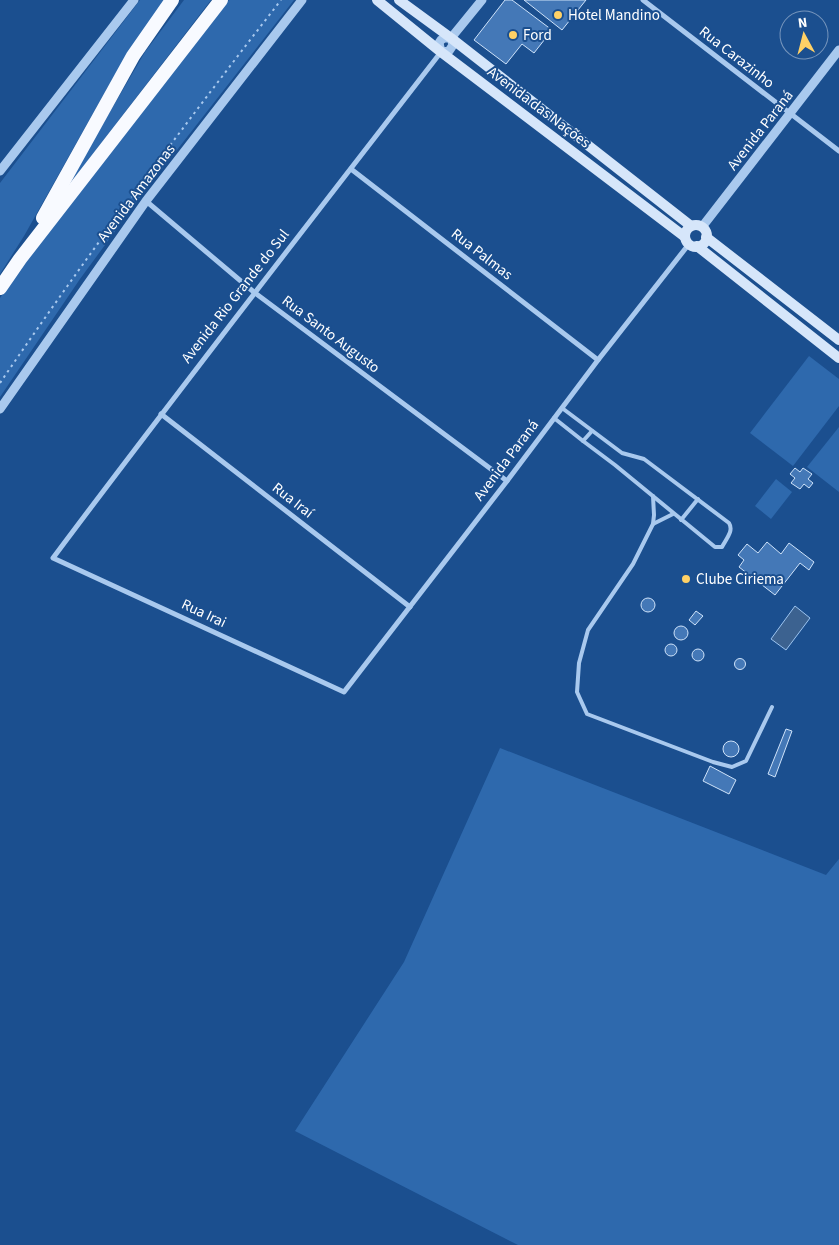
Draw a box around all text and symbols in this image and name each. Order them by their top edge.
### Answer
place label: Hotel Mandino [568,5,660,26]
marker: Hotel Mandino [552,9,564,21]
north arrow [779,10,829,60]
text: N [797,13,808,34]
street label: Rua Carazinho [695,21,779,93]
place label: Ford [523,25,552,46]
marker: Ford [507,29,519,41]
street label: Avenida das Nações [483,62,595,153]
street label: Avenida Paraná [722,86,798,175]
street label: Avenida Amazonas [93,140,180,247]
street label: Rua Palmas [447,224,517,285]
street label: Avenida Rio Grande do Sul [176,225,294,368]
street label: Rua Santo Augusto [277,291,384,378]
street label: Avenida Paraná [469,415,544,505]
street label: Rua Iraí [268,478,319,524]
place label: Clube Ciriema [696,569,784,590]
marker: Clube Ciriema [680,573,692,585]
street label: Rua Irai [178,594,230,633]

